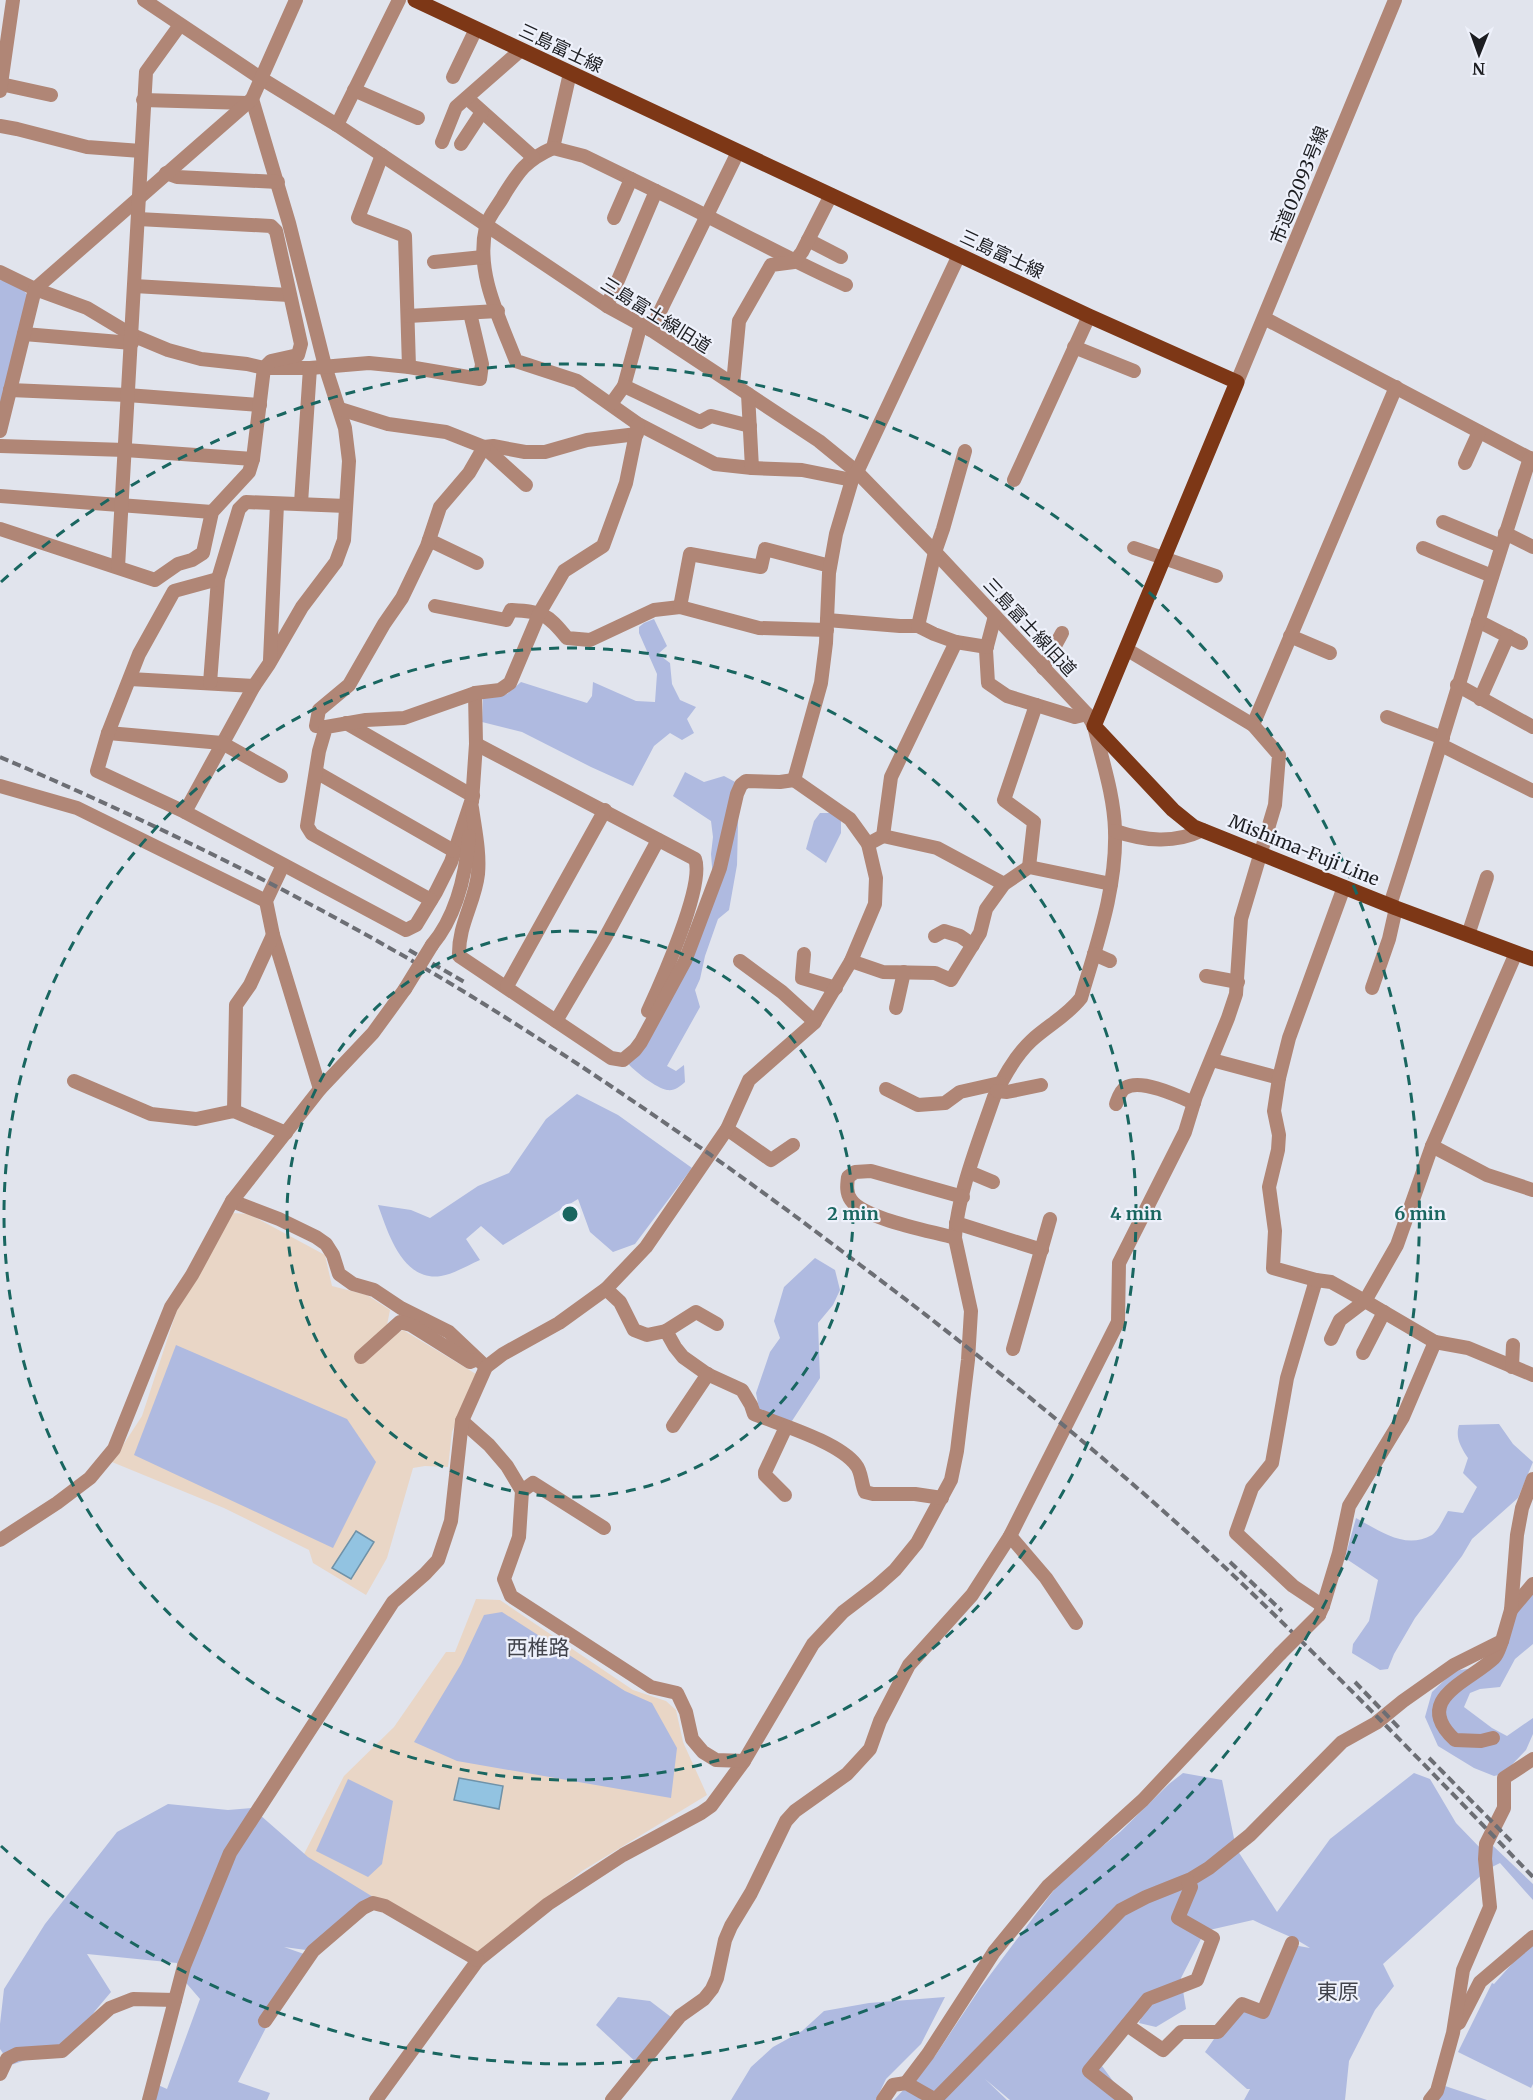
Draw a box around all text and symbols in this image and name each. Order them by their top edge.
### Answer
street label: 三島富士線 [515,19,607,77]
north arrow [1449,24,1509,84]
text: N [1472,59,1485,79]
street label: 市道02093号線 [1265,123,1333,247]
street label: 三島富士線 [956,225,1048,283]
street label: 三島富士線旧道 [596,272,716,358]
street label: 三島富士線旧道 [979,573,1081,681]
street label: Mishima-Fuji Line [1225,809,1383,891]
text: 2 min [827,1202,879,1225]
text: 4 min [1110,1202,1162,1225]
text: 6 min [1394,1202,1446,1225]
centre of rings [560,1204,580,1224]
district label: 西椎路 [507,1634,570,1661]
district label: 東原 [1317,1978,1359,2005]

